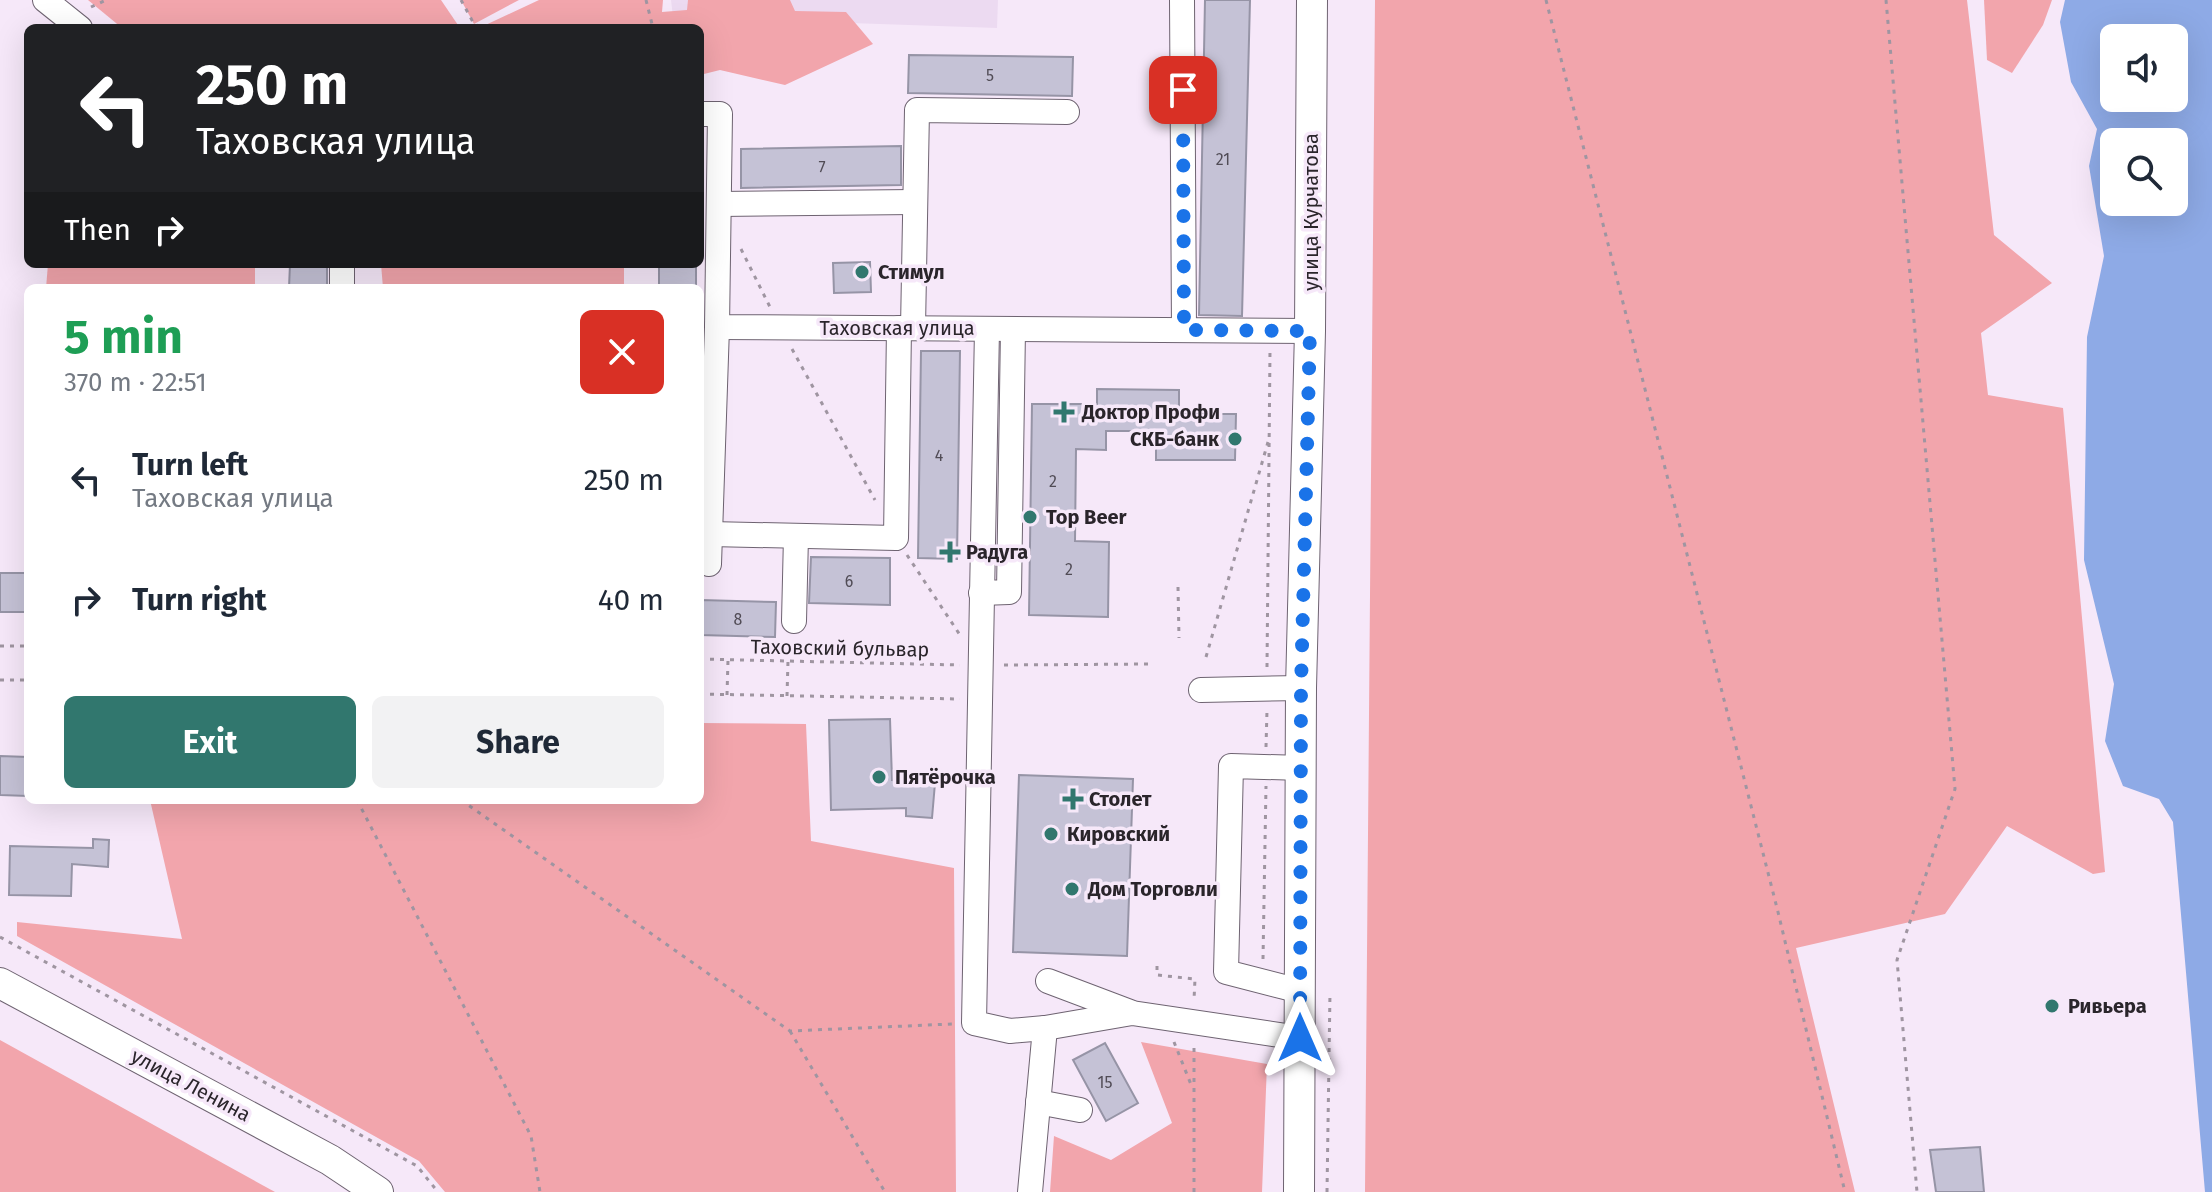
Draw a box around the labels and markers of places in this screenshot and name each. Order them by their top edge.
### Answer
pin [1149,56,1217,124]
place label: Стимул [878,260,945,284]
marker: Стимул [853,263,871,281]
place label: Доктор Профи [1081,400,1220,424]
marker: Доктор Профи [1053,401,1075,423]
place label: СКБ-банк [1130,427,1220,451]
marker: СКБ-банк [1226,430,1244,448]
place label: Top Beer [1046,505,1127,529]
marker: Top Beer [1021,508,1039,526]
place label: Радуга [966,540,1028,564]
marker: Радуга [941,543,959,561]
place label: Пятёрочка [895,765,996,789]
marker: Пятёрочка [870,768,888,786]
place label: Столет [1089,787,1152,811]
marker: Столет [1064,790,1082,808]
place label: Кировский [1067,822,1170,846]
marker: Кировский [1042,825,1060,843]
place label: Дом Торговли [1087,877,1218,901]
marker: Дом Торговли [1063,880,1081,898]
place label: Ривьера [2068,994,2147,1018]
marker: Ривьера [2043,997,2061,1015]

